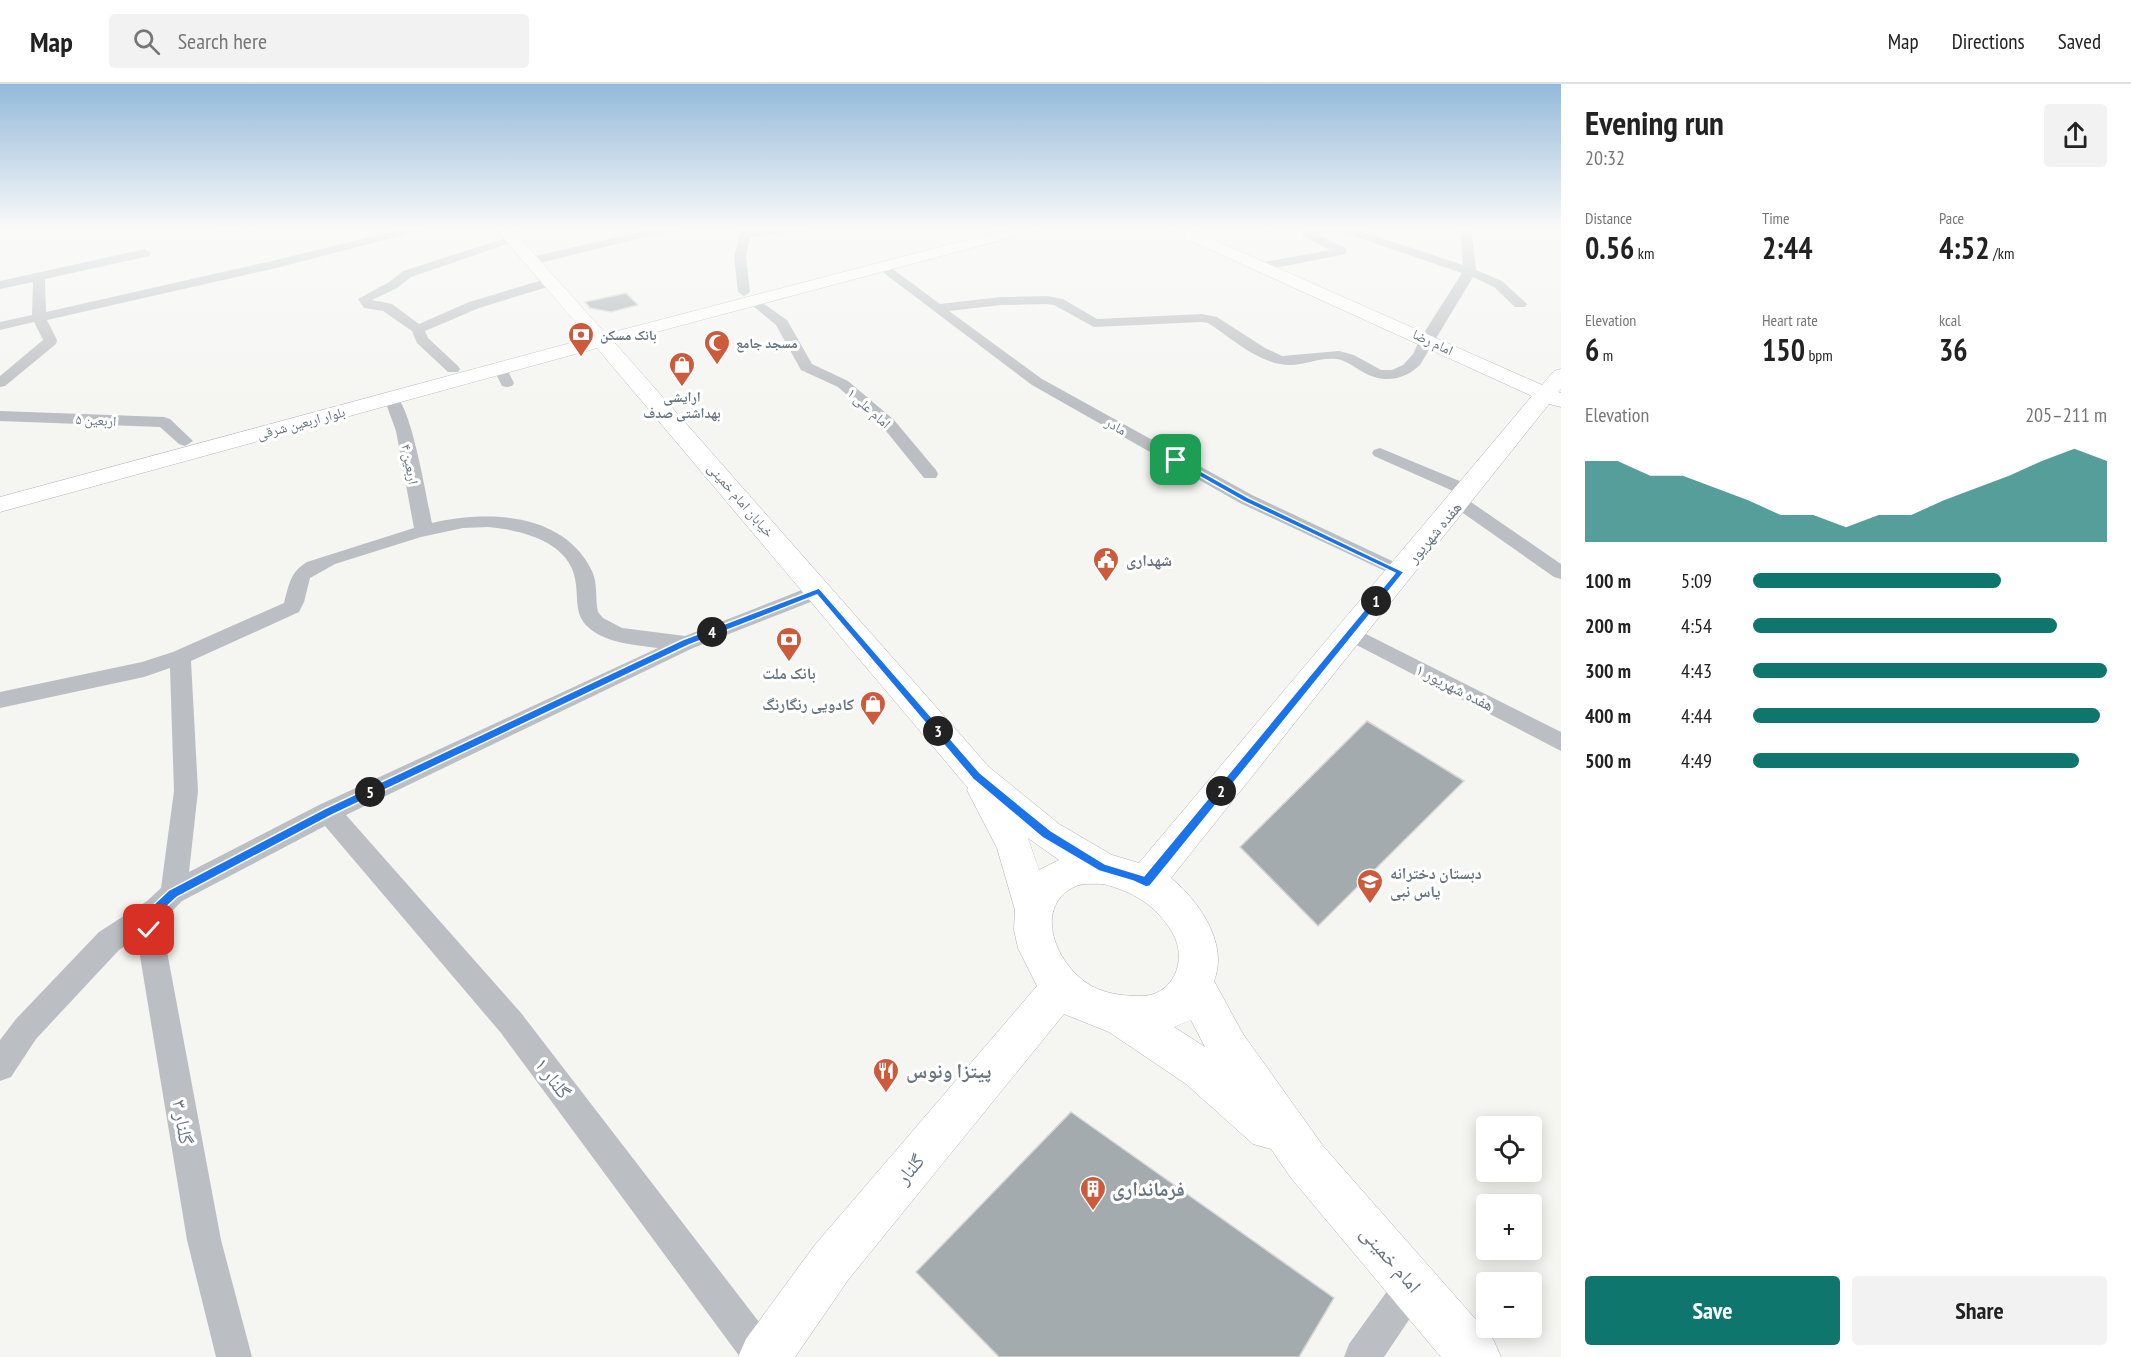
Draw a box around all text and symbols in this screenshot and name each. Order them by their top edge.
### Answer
search box [109,14,529,68]
text: Map [30,23,73,60]
icon: search [130,25,163,58]
text: Search here [178,27,267,55]
text: Map [1888,28,1919,55]
text: Directions [1952,28,2025,55]
text: Saved [2058,28,2101,55]
text: Evening run [1585,101,1724,144]
button: share [2044,104,2107,167]
text: 20:32 [1585,145,1625,171]
text: Distance [1585,208,1632,228]
text: Time [1762,208,1790,228]
text: Pace [1939,208,1964,228]
text: 0.56 [1585,228,1634,267]
text: 2:44 [1762,228,1813,267]
text: 4:52 [1939,228,1990,267]
text: km [1634,243,1654,263]
text: /km [1990,243,2014,263]
text: Elevation [1585,310,1636,330]
text: Heart rate [1762,310,1818,330]
text: kcal [1939,310,1961,330]
bank icon: بانک مسکن [566,320,596,358]
street label: امام رضا [1409,325,1456,360]
place label: بانک مسکن [600,326,657,344]
mosque icon: مسجد جامع [702,328,732,366]
text: 6 [1585,330,1599,369]
text: 150 [1762,330,1805,369]
text: 36 [1939,330,1968,369]
place label: مسجد جامع [736,334,798,353]
text: m [1599,345,1613,365]
text: bpm [1805,345,1833,365]
shop icon: ارایشی بهداشتی صدف [667,350,697,388]
street label: امام علی ۱ [843,384,895,433]
place label: ارایشی بهداشتی صدف [643,388,721,422]
text: Elevation [1585,402,1649,428]
text: 205–211 m [2025,402,2107,428]
street label: بلوار اربعین شرقی [255,403,347,443]
street label: اربعین ۵ [75,410,117,430]
street label: مادر [1102,413,1130,439]
pin [1150,434,1201,485]
street label: اربعین ۴ [397,442,423,486]
icon: arrive [1159,443,1192,476]
street label: خیابان امام خمینی [703,459,778,542]
street label: هفده شهریور [1402,497,1465,568]
public building icon: شهداری [1091,545,1121,583]
place label: شهداری [1126,550,1172,570]
text: 100 m [1585,568,1631,594]
text: 5:09 [1681,568,1712,594]
pin: 1 [1361,586,1391,616]
text: 1 [1372,591,1380,611]
text: 200 m [1585,613,1631,639]
text: 4:54 [1681,613,1712,639]
pin: 4 [697,617,727,647]
text: 4 [708,622,716,642]
bank icon: بانک ملت [774,625,804,663]
text: 300 m [1585,658,1631,684]
text: 4:43 [1681,658,1712,684]
street label: هفده شهریور ۱ [1413,659,1497,715]
place label: بانک ملت [762,663,816,683]
shop icon: کادویی رنگارنگ [858,689,888,727]
place label: کادویی رنگارنگ [762,694,854,714]
text: 400 m [1585,703,1631,729]
text: 4:44 [1681,703,1712,729]
pin: 3 [923,716,953,746]
text: 3 [934,721,942,741]
text: 500 m [1585,748,1631,774]
text: 4:49 [1681,748,1712,774]
pin: 2 [1206,776,1236,806]
pin: 5 [355,777,385,807]
text: 2 [1217,781,1225,801]
text: 5 [366,782,374,802]
place label: دبستان دخترانه یاس نبی [1390,863,1482,901]
school or university icon: دبستان دخترانه یاس نبی [1355,867,1385,905]
pin [123,904,174,955]
icon: check [132,913,165,946]
street label: گلنار ۱ [529,1052,577,1104]
restaurant icon: پیتزا ونوس [871,1056,901,1094]
place label: پیتزا ونوس [906,1058,991,1084]
street label: گلنار ۳ [166,1098,200,1147]
map controls [1476,1116,1542,1338]
button: locate [1476,1116,1542,1182]
street label: گلنار [889,1148,930,1190]
building icon: فرمانداری [1078,1174,1108,1212]
place label: فرمانداری [1112,1176,1185,1202]
button: + [1476,1194,1542,1260]
street label: امام خمینی [1354,1220,1427,1299]
button: − [1476,1272,1542,1338]
button: Save [1585,1276,1840,1345]
button: Share [1852,1276,2107,1345]

